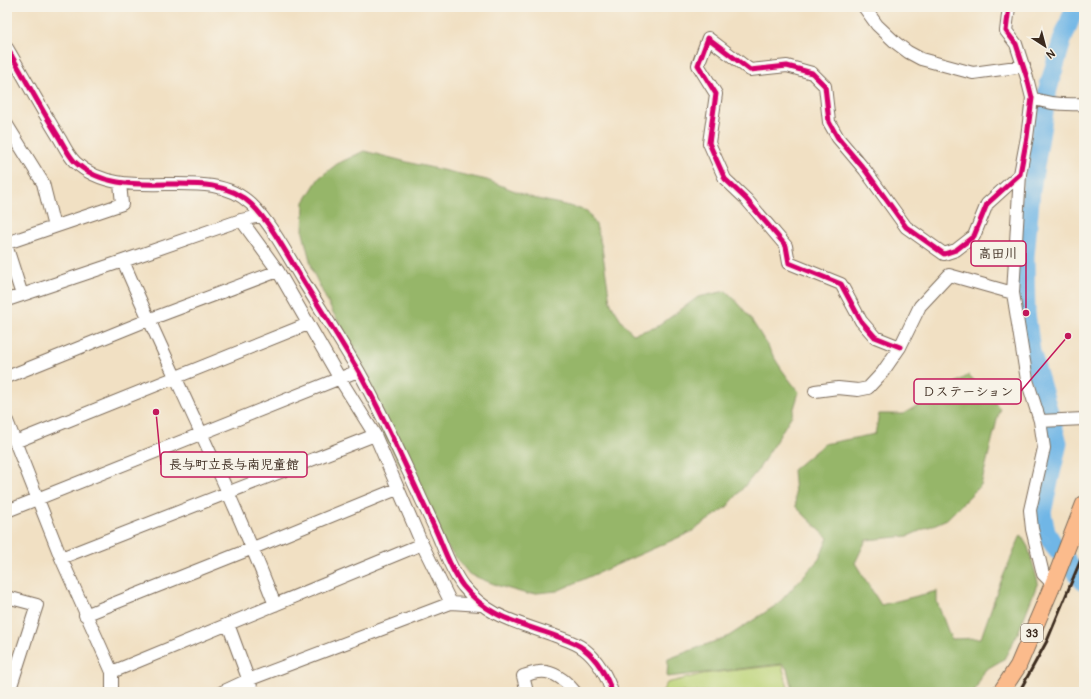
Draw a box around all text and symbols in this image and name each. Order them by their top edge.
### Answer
north arrow [1025,26,1065,66]
text: N [1043,46,1057,61]
callout: 高田川 [971,241,1026,266]
text: 高田川 [978,246,1018,262]
callout: Ｄステーション [914,379,1021,404]
text: Ｄステーション [922,384,1014,400]
callout: 長与町立長与南児童館 [161,452,307,477]
text: 長与町立長与南児童館 [169,457,299,473]
road number: 33 [1021,624,1043,642]

